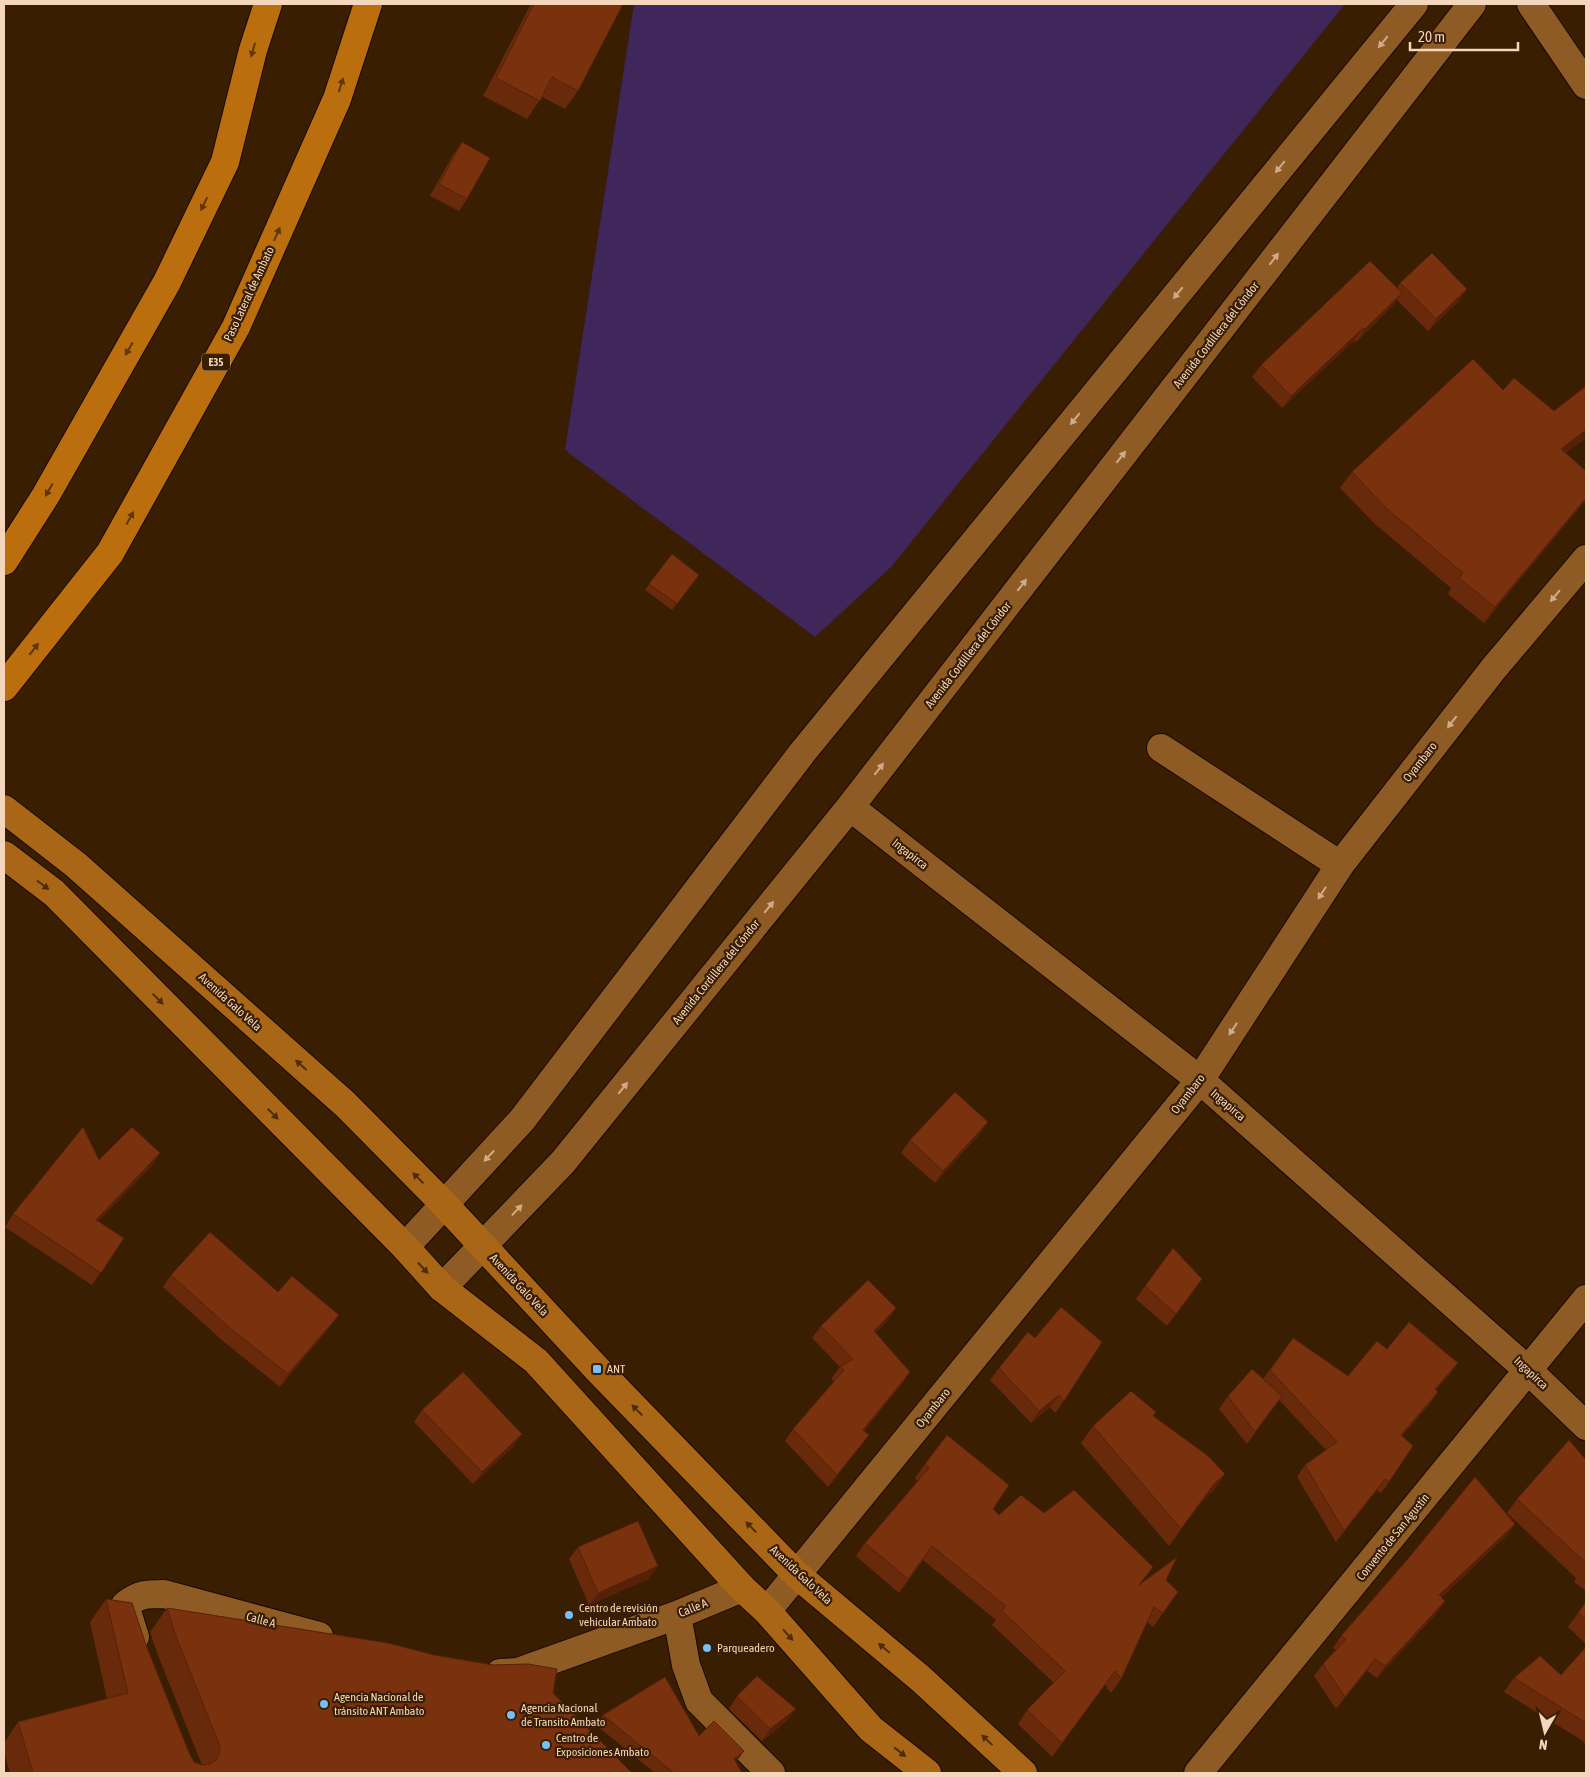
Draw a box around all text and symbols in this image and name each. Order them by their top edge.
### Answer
scale bar [1410,20,1518,52]
text: 20 m [1418,28,1445,45]
one-way arrow [1378,35,1389,48]
one-way arrow [248,43,256,58]
one-way arrow [338,77,346,92]
one-way arrow [1275,161,1286,174]
one-way arrow [200,197,209,212]
one-way arrow [273,227,281,241]
street label: Paso Lateral de Ambato [221,244,277,344]
one-way arrow [1269,253,1280,266]
street label: Avenida Cordillera del Cóndor [1170,279,1262,391]
one-way arrow [1172,286,1183,299]
one-way arrow [125,342,134,355]
road number: E35 [202,354,230,371]
one-way arrow [1069,412,1080,425]
one-way arrow [1116,450,1127,463]
one-way arrow [45,482,53,497]
one-way arrow [125,511,134,524]
one-way arrow [1016,579,1027,592]
one-way arrow [1549,590,1560,603]
street label: Avenida Cordillera del Cóndor [922,599,1014,711]
one-way arrow [29,642,39,656]
one-way arrow [1446,715,1457,728]
street label: Oyambaro [1400,739,1440,785]
one-way arrow [874,763,885,776]
street label: Ingapirca [889,836,931,872]
one-way arrow [36,880,50,890]
one-way arrow [1317,886,1327,900]
one-way arrow [764,901,775,914]
street label: Avenida Cordillera del Cóndor [669,917,763,1027]
street label: Avenida Galo Vela [196,970,264,1034]
one-way arrow [152,993,164,1005]
one-way arrow [1228,1023,1238,1036]
one-way arrow [295,1059,307,1071]
street label: Oyambaro [1168,1071,1208,1117]
one-way arrow [618,1081,629,1094]
street label: Ingapirca [1208,1086,1248,1124]
one-way arrow [266,1108,278,1120]
one-way arrow [483,1149,495,1161]
one-way arrow [412,1172,424,1184]
one-way arrow [511,1204,523,1216]
street label: Avenida Galo Vela [487,1251,551,1319]
one-way arrow [417,1261,429,1273]
street label: Ingapirca [1511,1354,1551,1392]
place label: ANT [607,1362,626,1376]
marker: ANT [591,1363,603,1375]
street label: Oyambaro [913,1385,953,1430]
one-way arrow [632,1405,644,1417]
street label: Convento de San Agustín [1354,1491,1432,1583]
one-way arrow [745,1521,757,1533]
street label: Avenida Galo Vela [767,1543,835,1607]
street label: Calle A [676,1596,710,1620]
place label: Centro de revisión vehicular Ambato [579,1601,658,1629]
street label: Calle A [245,1609,278,1631]
marker: Centro de revisión vehicular Ambato [563,1609,575,1621]
one-way arrow [782,1629,794,1641]
place label: Parqueadero [717,1641,775,1655]
marker: Parqueadero [701,1642,713,1654]
one-way arrow [877,1642,890,1653]
place label: Agencia Nacional de tránsito ANT Ambato [334,1690,425,1718]
marker: Agencia Nacional de tránsito ANT Ambato [318,1698,330,1710]
place label: Agencia Nacional de Transito Ambato [521,1701,606,1729]
north arrow [1520,1707,1570,1757]
marker: Agencia Nacional de Transito Ambato [505,1709,517,1721]
place label: Centro de Exposiciones Ambato [556,1731,649,1759]
one-way arrow [981,1734,993,1746]
text: N [1538,1736,1548,1753]
marker: Centro de Exposiciones Ambato [540,1739,552,1751]
one-way arrow [893,1747,907,1757]

